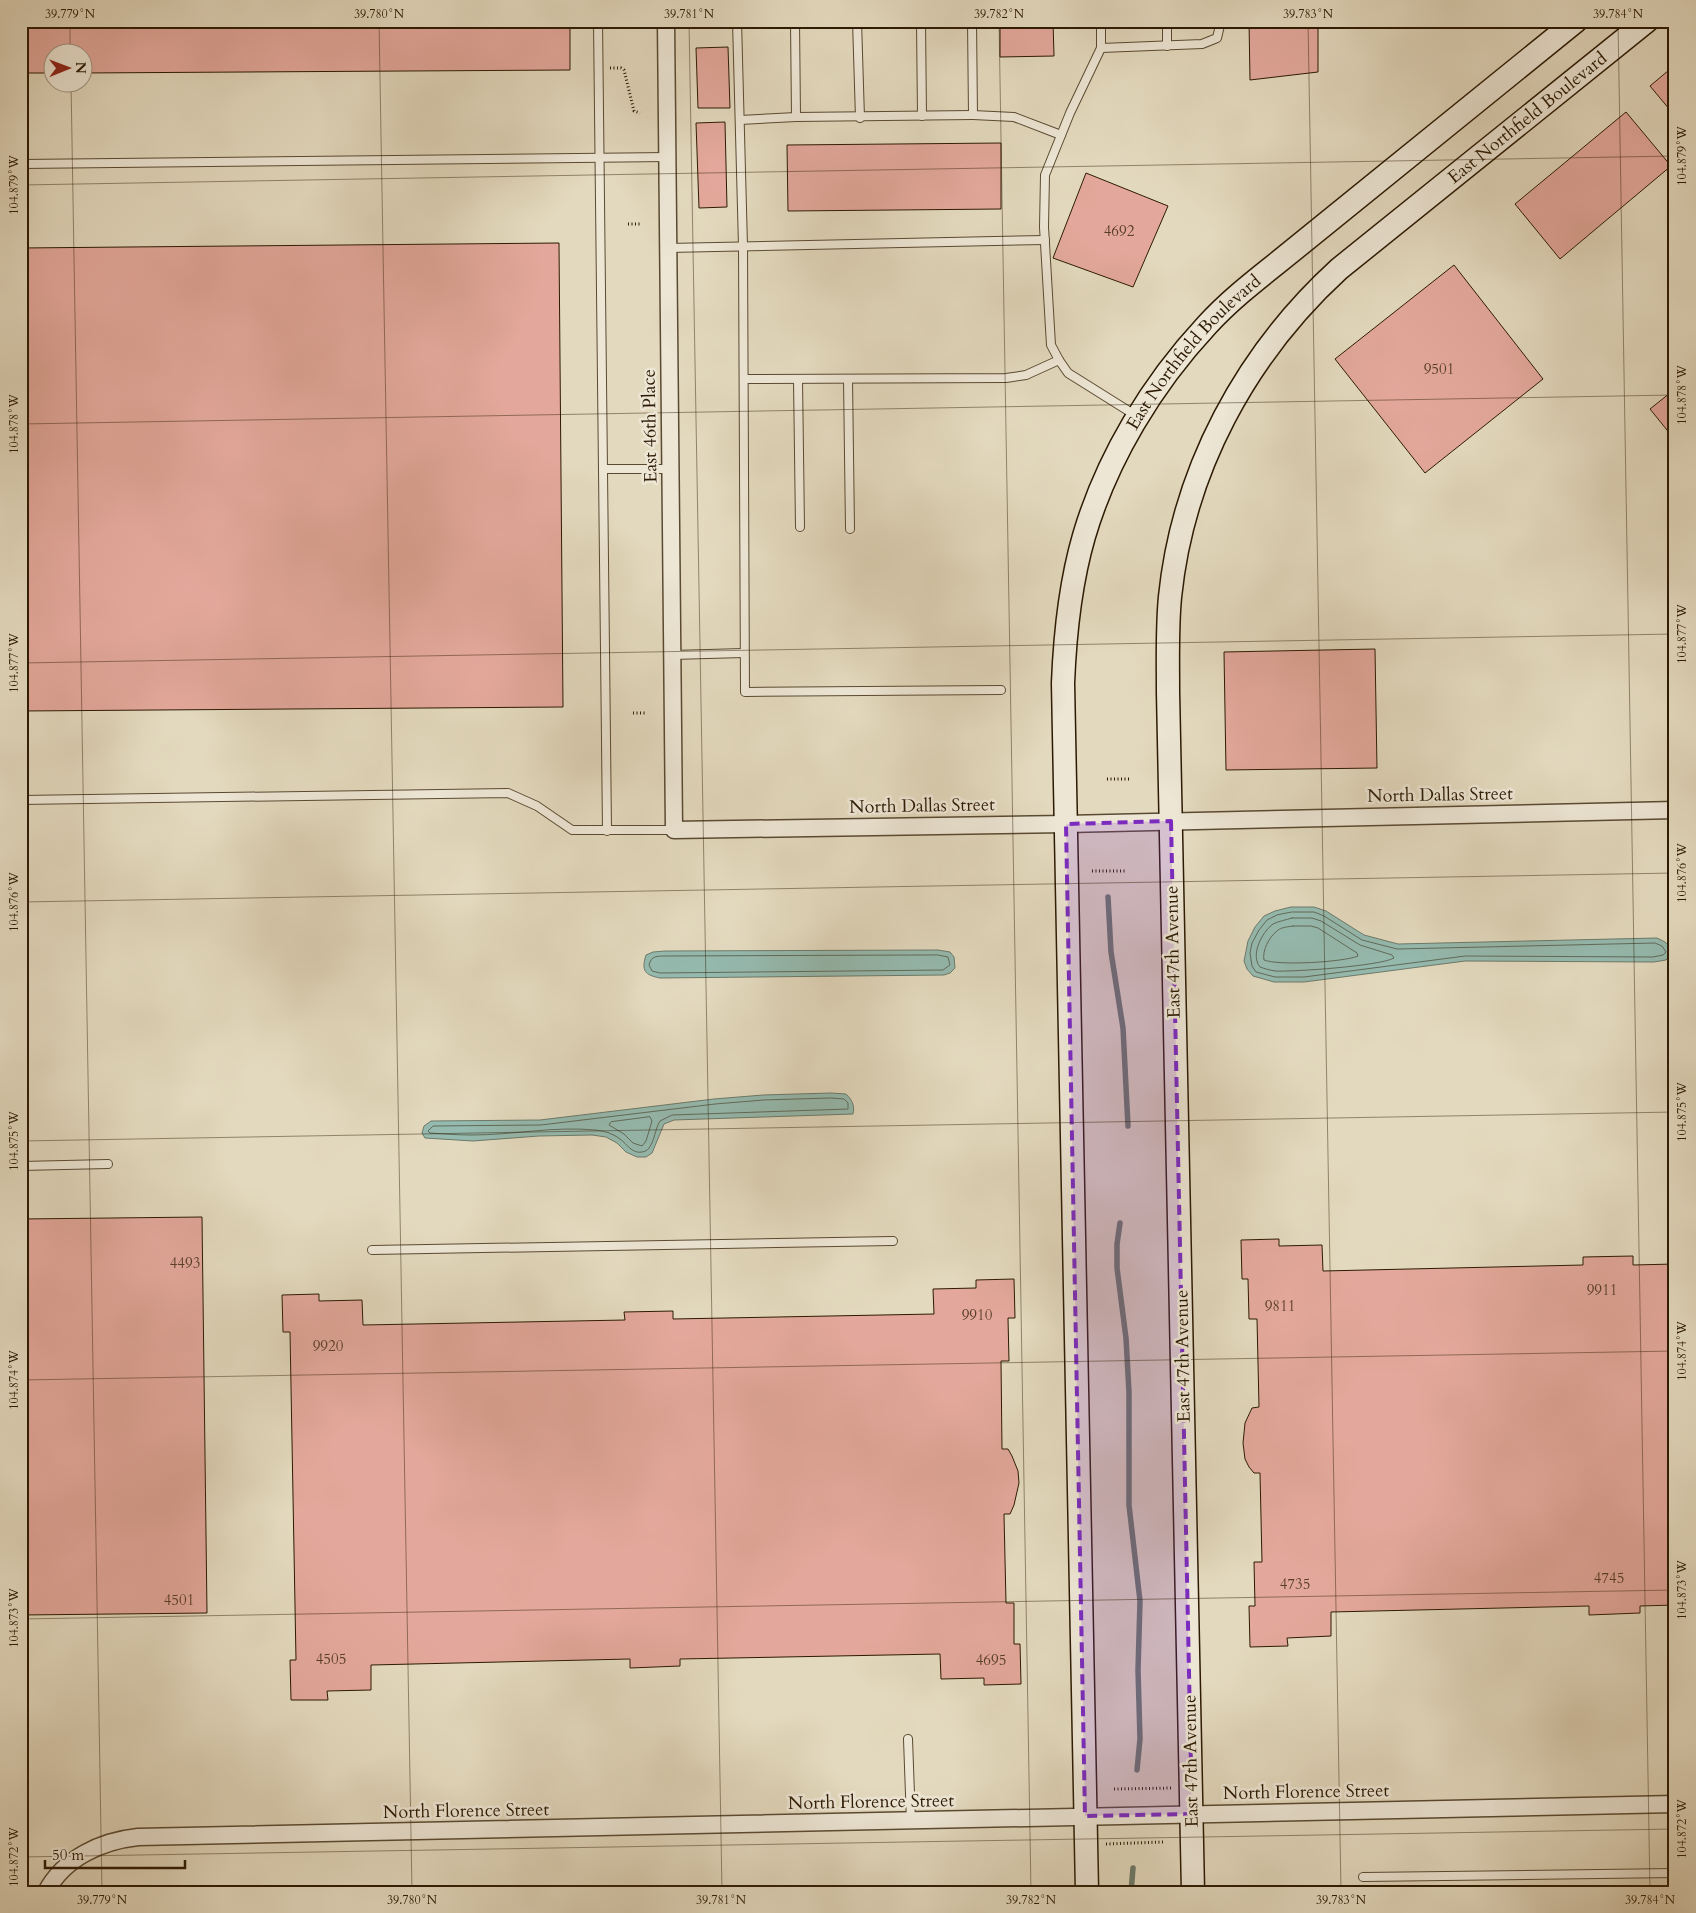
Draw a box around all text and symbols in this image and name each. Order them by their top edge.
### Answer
text: 39.779°N [45,6,96,22]
text: 39.780°N [354,6,405,22]
text: 39.781°N [664,6,715,22]
text: 39.782°N [974,6,1025,22]
text: 39.783°N [1283,6,1334,22]
text: 39.784°N [1593,6,1644,22]
north arrow [42,42,92,92]
street label: East Northfield Boulevard [1442,46,1612,189]
text: N [71,62,90,74]
text: 104.879°W [1674,126,1690,186]
text: 104.879°W [6,155,22,215]
house number: 4692 [1104,221,1135,241]
street label: East Northfield Boulevard [1120,268,1266,434]
house number: 9501 [1424,359,1454,379]
text: 104.878°W [1674,365,1690,425]
street label: East 46th Place [637,369,663,483]
text: 104.878°W [6,394,22,454]
text: 104.877°W [1674,604,1690,664]
text: 104.877°W [6,633,22,693]
street label: North Dallas Street [1367,781,1513,809]
street label: North Dallas Street [849,792,995,820]
text: 104.876°W [1674,843,1690,903]
text: 104.876°W [6,872,22,932]
street label: East 47th Avenue [1159,885,1187,1019]
text: 104.875°W [1674,1082,1690,1142]
text: 104.875°W [6,1111,22,1171]
house number: 4493 [170,1253,200,1273]
house number: 9911 [1587,1280,1617,1300]
street label: East 47th Avenue [1169,1289,1197,1423]
house number: 9811 [1265,1296,1295,1316]
house number: 9910 [962,1305,993,1325]
text: 104.874°W [1674,1321,1690,1381]
house number: 9920 [313,1336,344,1356]
text: 104.874°W [6,1350,22,1410]
text: 104.873°W [1674,1560,1690,1620]
house number: 4745 [1594,1568,1624,1588]
house number: 4735 [1280,1574,1310,1594]
text: 104.873°W [6,1588,22,1648]
house number: 4501 [164,1590,194,1610]
house number: 4505 [316,1649,346,1669]
house number: 4695 [976,1650,1006,1670]
street label: East 47th Avenue [1177,1694,1205,1828]
street label: North Florence Street [1223,1778,1390,1806]
street label: North Florence Street [788,1788,955,1816]
street label: North Florence Street [383,1797,550,1825]
text: 104.872°W [1674,1799,1690,1859]
text: 104.872°W [6,1827,22,1887]
scale bar [45,1838,185,1870]
text: 50 m [52,1845,84,1865]
text: 39.779°N [77,1892,128,1908]
text: 39.780°N [387,1892,438,1908]
text: 39.781°N [696,1892,747,1908]
text: 39.782°N [1006,1892,1057,1908]
text: 39.783°N [1316,1892,1367,1908]
text: 39.784°N [1625,1892,1676,1908]

